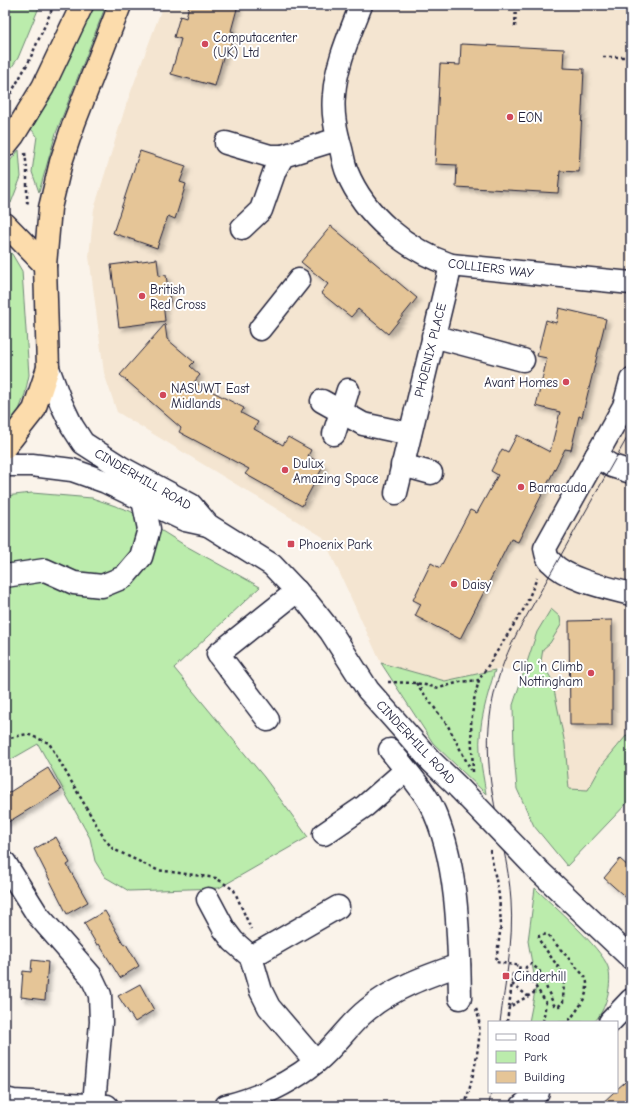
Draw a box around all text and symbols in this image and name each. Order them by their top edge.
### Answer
place label: Computacenter (UK) Ltd [213,30,298,60]
marker: Computacenter (UK) Ltd [200,39,210,49]
place label: EON [518,110,543,125]
marker: EON [505,112,515,122]
street label: COLLIERS WAY [447,255,535,281]
place label: British Red Cross [150,282,206,312]
marker: British Red Cross [137,291,147,301]
street label: PHOENIX PLACE [411,301,449,399]
place label: Avant Homes [484,375,558,390]
marker: Avant Homes [561,377,571,387]
place label: NASUWT East Midlands [171,381,251,411]
marker: NASUWT East Midlands [158,390,168,400]
street label: CINDERHILL ROAD [92,445,194,513]
place label: Dulux Amazing Space [293,456,379,486]
marker: Dulux Amazing Space [280,465,290,475]
place label: Barracuda [529,480,587,495]
marker: Barracuda [516,482,526,492]
place label: Phoenix Park [299,537,373,552]
marker: Phoenix Park [286,539,296,549]
place label: Daisy [462,577,491,592]
marker: Daisy [449,579,459,589]
place label: Clip ‘n Climb Nottingham [513,659,583,689]
marker: Clip ‘n Climb Nottingham [586,668,596,678]
street label: CINDERHILL ROAD [373,697,459,787]
place label: Cinderhill [514,969,566,984]
marker: Cinderhill [501,971,511,981]
legend [488,1021,618,1093]
text: Road [524,1030,550,1044]
text: Park [524,1050,547,1064]
text: Building [524,1070,565,1084]

